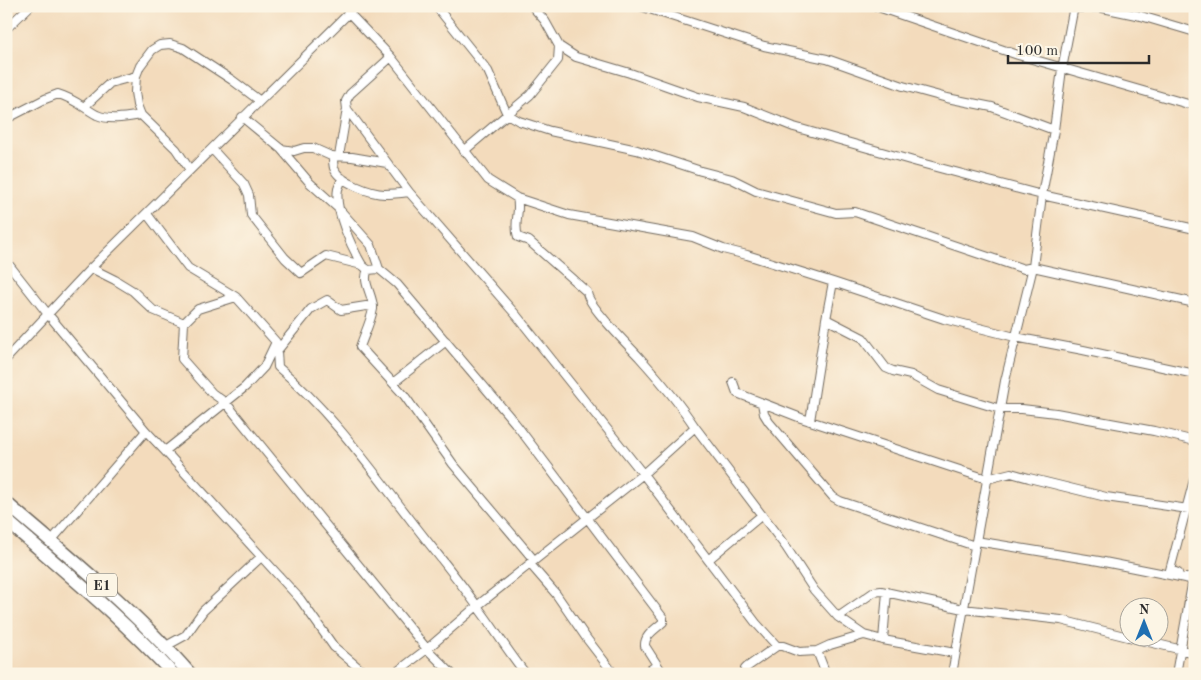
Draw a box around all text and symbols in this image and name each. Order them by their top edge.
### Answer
scale bar [1008,32,1150,64]
text: 100 m [1016,44,1058,59]
road number: E1 [87,574,117,596]
north arrow [1118,598,1168,648]
text: N [1139,603,1150,617]

